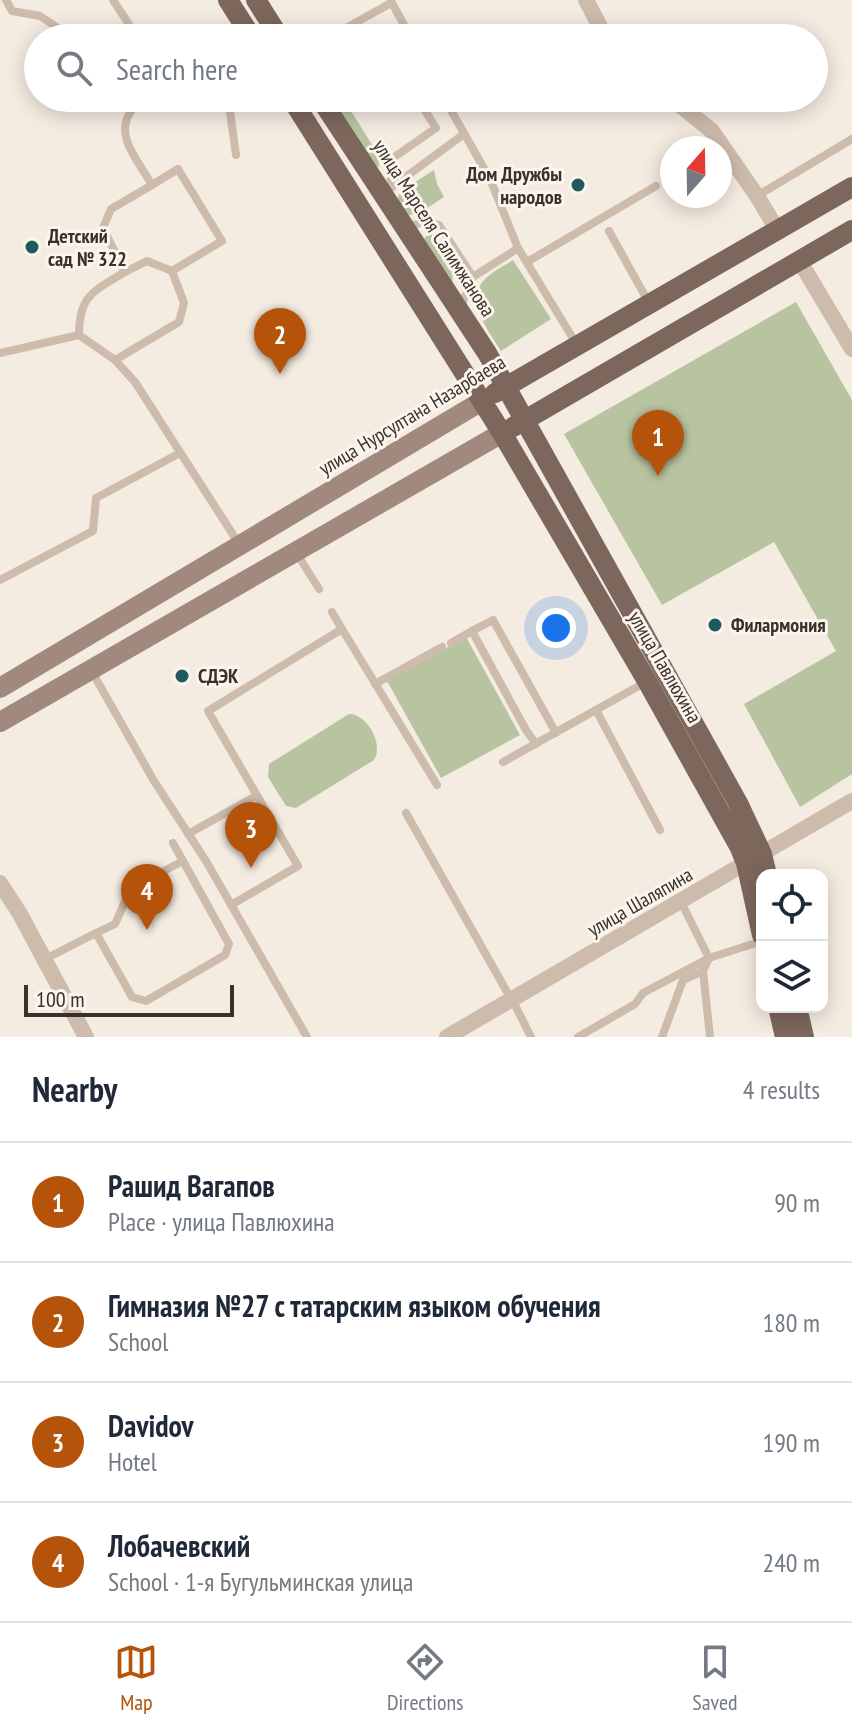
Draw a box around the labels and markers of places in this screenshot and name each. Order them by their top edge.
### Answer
place label: Дом Дружбы народов [466,161,562,210]
marker: Дом Дружбы народов [569,176,587,194]
place label: Детский сад № 322 [48,223,127,272]
marker: Детский сад № 322 [23,238,41,256]
pin: 2 [254,308,306,374]
pin: 1 [632,410,684,476]
place label: Филармония [731,612,826,638]
marker: Филармония [706,616,724,634]
place label: СДЭК [198,663,239,689]
marker: СДЭК [173,667,191,685]
pin: 3 [225,802,277,868]
pin: 4 [121,864,173,930]

